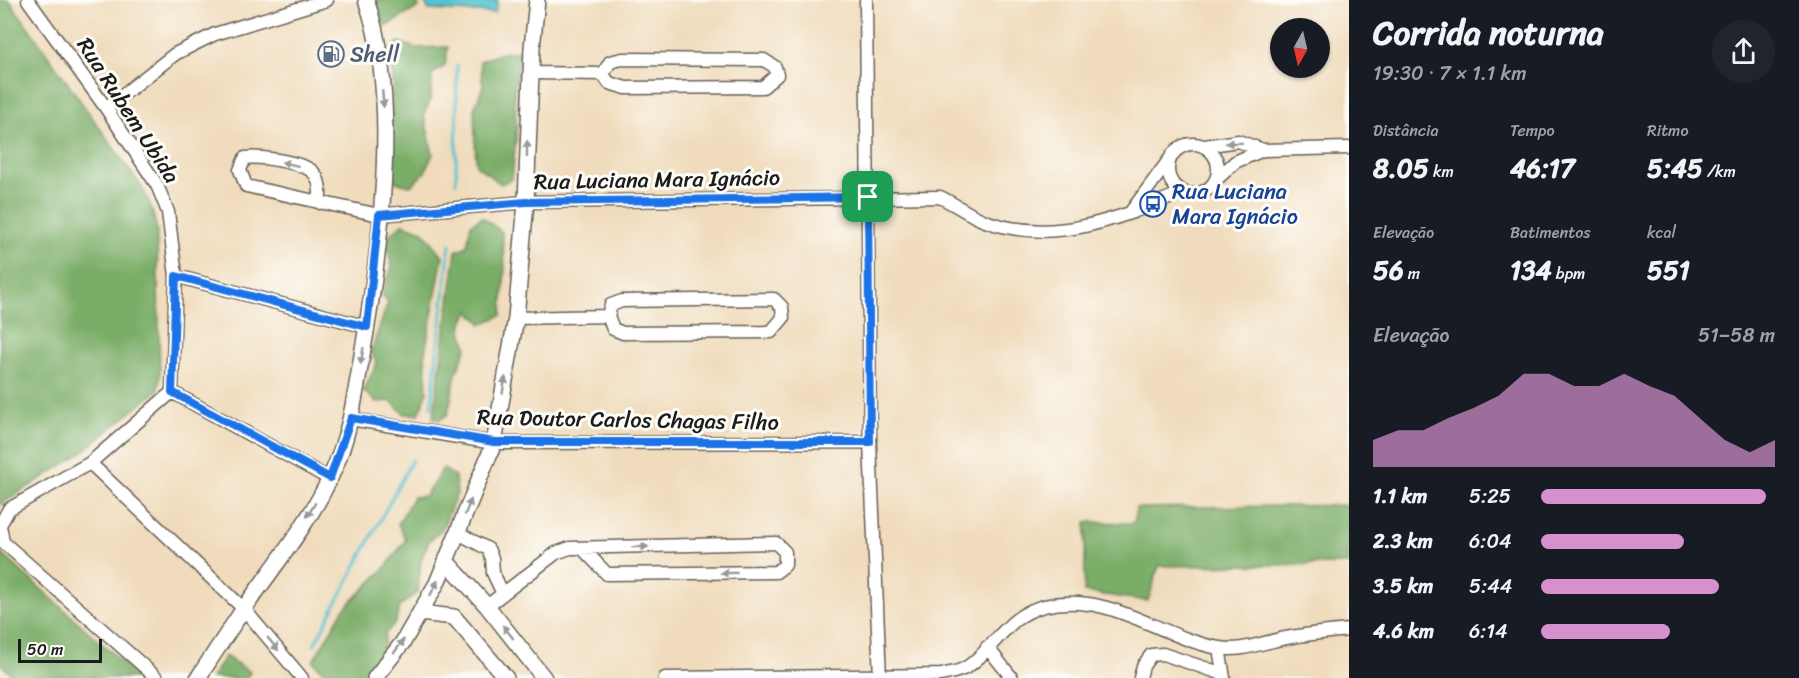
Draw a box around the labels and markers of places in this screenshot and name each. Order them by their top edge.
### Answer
place label: Shell [350,35,400,74]
fuel station icon: Shell [316,39,346,69]
pin [842,171,893,222]
place label: Rua Luciana Mara Ignácio [1172,172,1298,236]
bus stop icon: Rua Luciana Mara Ignácio [1138,189,1168,219]

